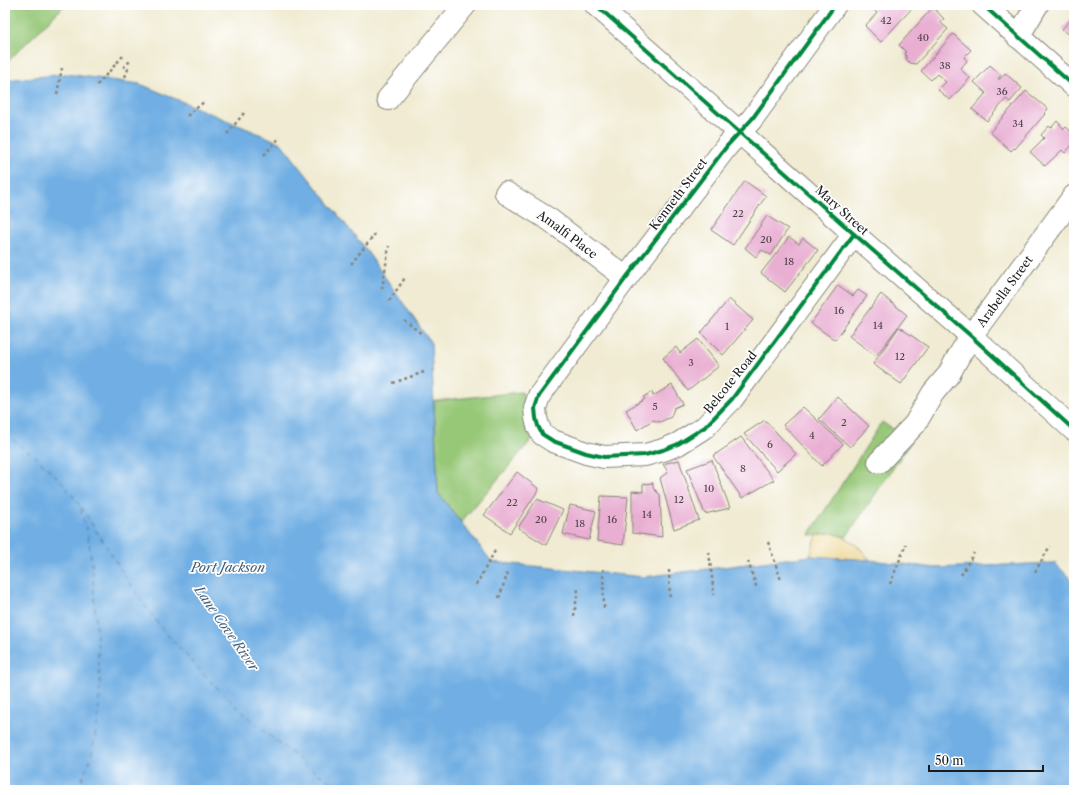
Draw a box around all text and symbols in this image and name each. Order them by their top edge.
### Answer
house number: 42 [880,14,892,27]
house number: 40 [917,31,929,44]
house number: 38 [939,59,951,72]
house number: 36 [996,85,1008,98]
house number: 34 [1012,117,1024,130]
street label: Kenneth Street [646,154,710,233]
street label: Mary Street [812,182,872,238]
street label: Amalfi Place [534,206,601,261]
house number: 22 [732,207,744,220]
house number: 20 [760,233,772,246]
street label: Arabella Street [972,252,1036,330]
house number: 18 [784,255,794,268]
house number: 16 [834,304,844,317]
house number: 14 [873,319,883,332]
house number: 1 [725,320,730,333]
street label: Belcote Road [700,347,760,416]
house number: 12 [895,350,905,363]
house number: 3 [688,356,694,369]
house number: 5 [652,400,658,413]
house number: 2 [841,416,847,429]
house number: 4 [809,429,815,442]
house number: 6 [767,438,773,451]
house number: 8 [740,462,746,475]
house number: 10 [704,482,714,495]
house number: 12 [674,493,684,506]
house number: 22 [506,496,518,509]
house number: 14 [642,508,652,521]
house number: 20 [535,513,547,526]
house number: 16 [607,513,617,526]
house number: 18 [575,517,585,530]
water label: Port Jackson [190,559,265,575]
water label: Lane Cove River [191,581,263,675]
scale bar [929,747,1043,773]
text: 50 m [935,753,964,768]

